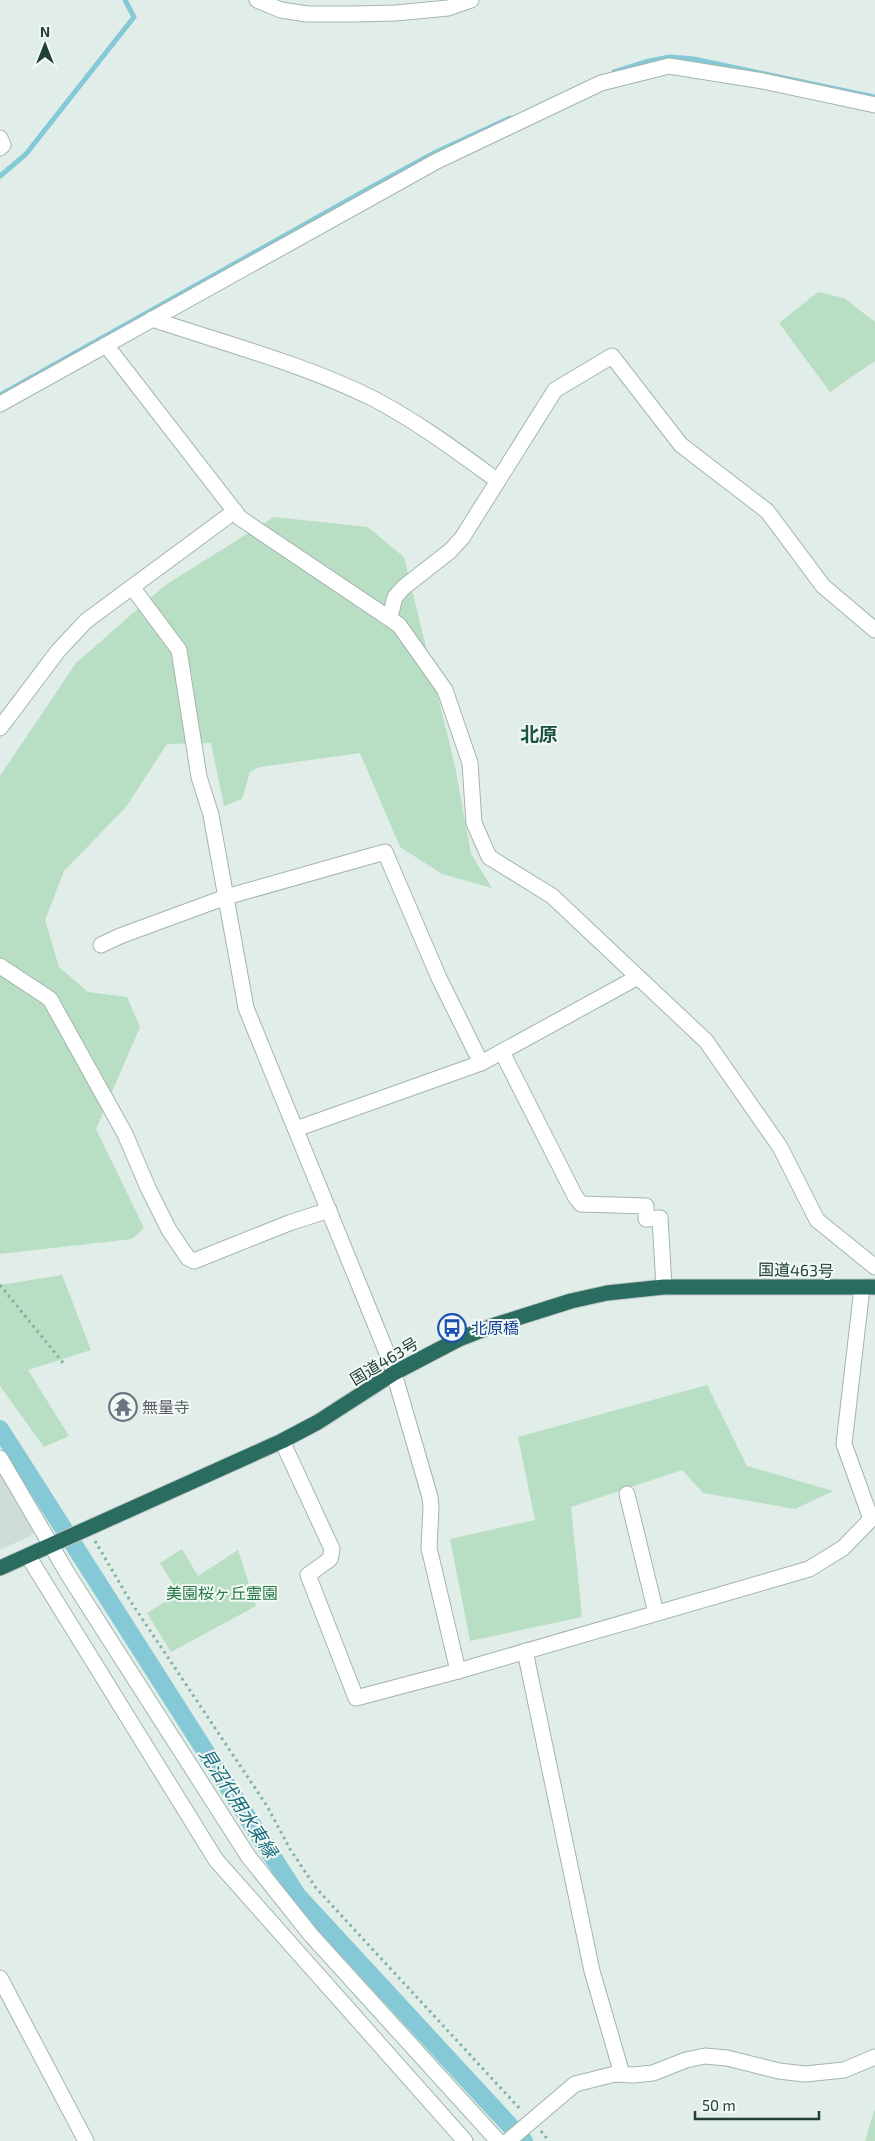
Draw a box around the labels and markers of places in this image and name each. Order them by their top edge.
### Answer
bus stop icon: 北原橋 [437,1313,467,1343]
place label: 北原橋 [471,1318,519,1337]
temple icon: 無量寺 [108,1392,138,1422]
place label: 無量寺 [142,1397,190,1416]

